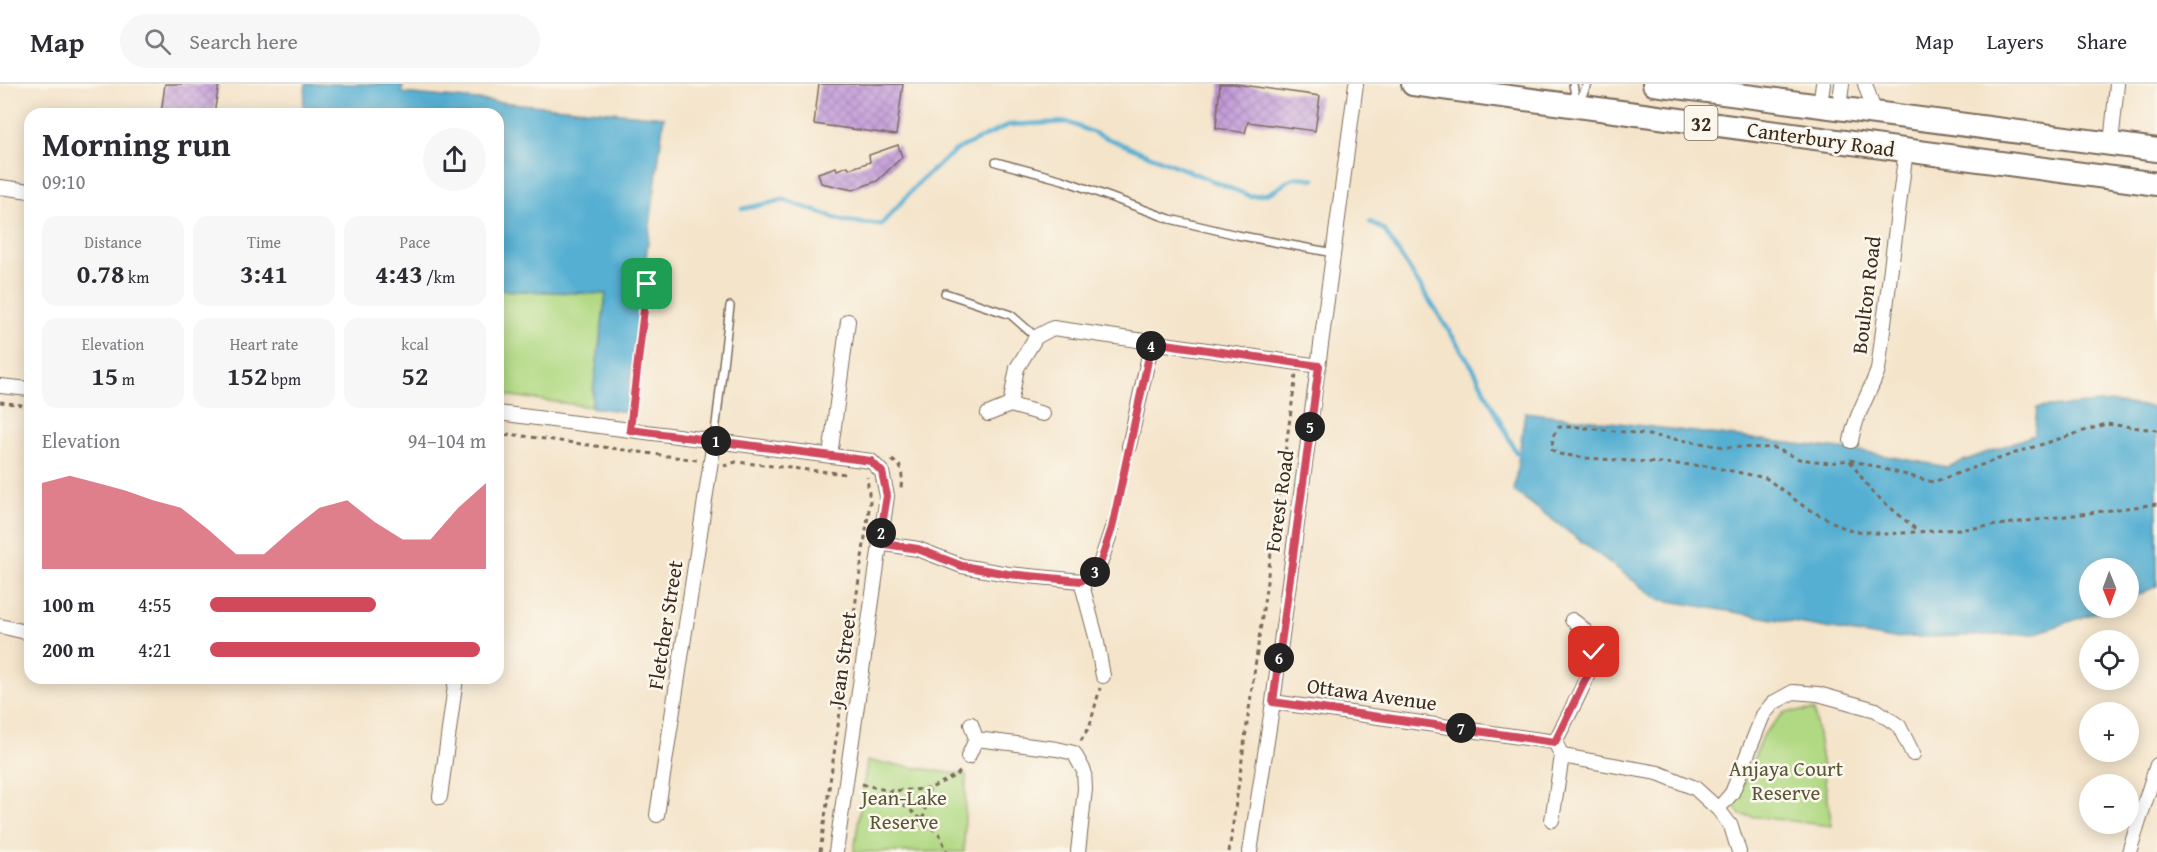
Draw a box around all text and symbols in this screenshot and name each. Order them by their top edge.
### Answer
search box [120,14,540,68]
text: Map [30,21,84,62]
icon: search [141,25,174,58]
text: Search here [189,25,298,57]
text: Map [1915,26,1954,57]
text: Layers [1987,26,2044,57]
text: Share [2077,26,2127,57]
road number: 32 [1684,106,1718,140]
street label: Canterbury Road [1745,113,1898,165]
text: Morning run [42,120,231,168]
button: share [423,128,486,191]
text: 09:10 [42,167,85,196]
text: Distance [84,230,142,254]
text: Time [247,230,281,254]
text: Pace [400,230,430,254]
street label: Boulton Road [1843,234,1889,356]
text: 0.78 [77,254,125,293]
text: 3:41 [240,254,288,293]
text: 4:43 [375,254,423,293]
pin [621,258,672,309]
text: km [125,265,149,289]
text: /km [423,265,455,289]
icon: arrive [630,267,663,300]
pin: 4 [1136,331,1166,361]
text: Elevation [82,332,144,356]
text: Heart rate [230,332,298,356]
text: kcal [401,332,429,356]
text: 4 [1147,334,1155,358]
text: 15 [91,356,118,395]
text: 152 [227,356,267,395]
text: 52 [402,356,428,395]
text: m [118,367,135,391]
text: bpm [267,367,301,391]
pin: 5 [1295,412,1325,442]
text: 5 [1306,415,1314,439]
text: Elevation [42,426,120,455]
text: 94–104 m [408,426,486,455]
pin: 1 [701,426,731,456]
text: 1 [712,429,720,453]
street label: Forest Road [1257,447,1302,554]
pin: 2 [866,518,896,548]
text: 2 [877,521,885,545]
pin: 3 [1080,557,1110,587]
street label: Fletcher Street [639,558,691,692]
north arrow [2079,558,2139,618]
map controls [2079,558,2139,834]
text: 3 [1091,560,1099,584]
text: 100 m [42,590,95,619]
text: 4:55 [138,590,172,619]
street label: Jean Street [820,609,864,712]
pin [1568,626,1619,677]
button: locate [2079,630,2139,690]
text: 200 m [42,635,95,664]
text: 4:21 [138,635,172,664]
icon: check [1577,635,1610,668]
pin: 6 [1264,643,1294,673]
text: 6 [1275,646,1283,670]
street label: Ottawa Avenue [1305,670,1439,718]
button: + [2079,702,2139,762]
pin: 7 [1446,713,1476,743]
text: 7 [1457,716,1465,740]
park label: Anjaya Court Reserve [1729,753,1844,808]
button: − [2079,774,2139,834]
park label: Jean-Lake Reserve [858,782,947,837]

